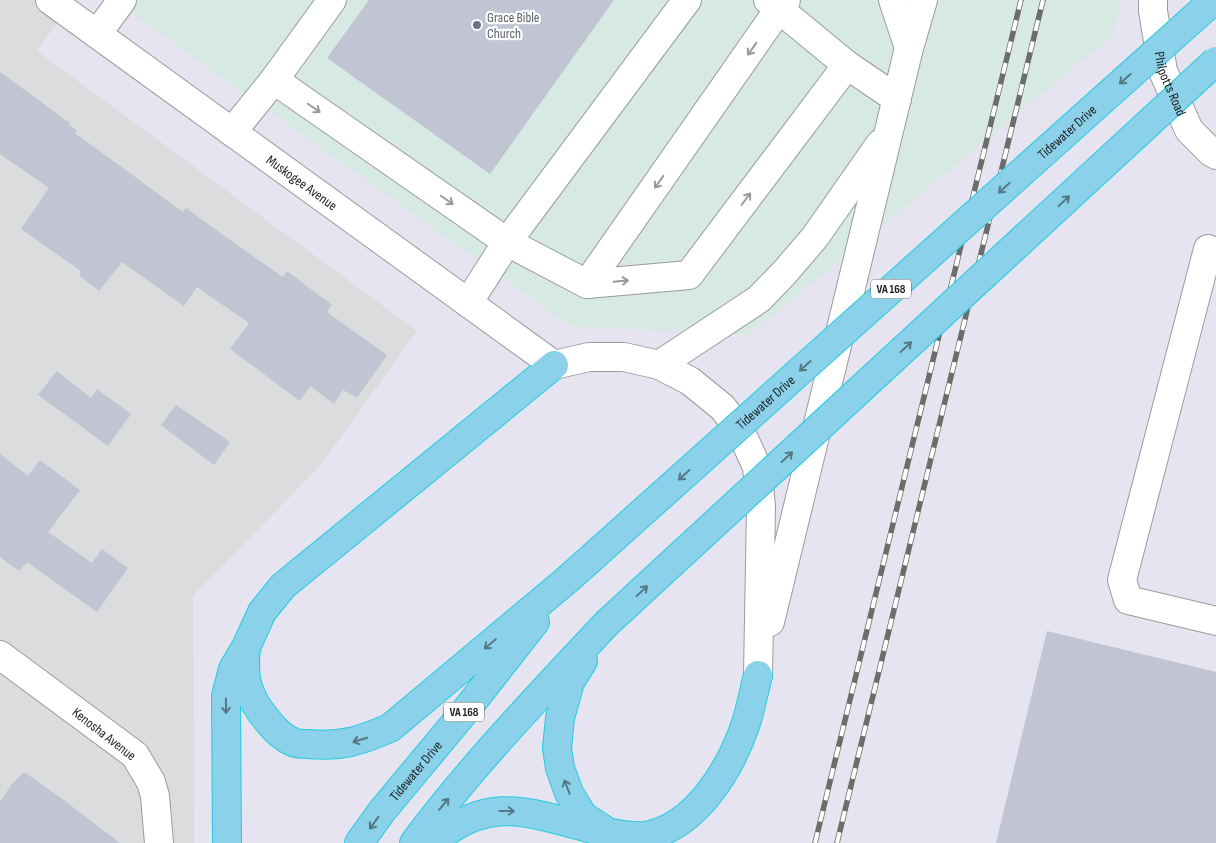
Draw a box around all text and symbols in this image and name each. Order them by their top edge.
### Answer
place label: Grace Bible Church [487,9,539,42]
marker: Grace Bible Church [471,19,483,31]
one-way arrow [747,41,757,55]
street label: Philpotts Road [1151,50,1190,119]
one-way arrow [1119,73,1132,85]
street label: Tidewater Drive [1034,101,1100,163]
one-way arrow [307,103,321,113]
street label: Muskogee Avenue [263,151,341,214]
one-way arrow [654,175,664,189]
one-way arrow [998,182,1011,194]
one-way arrow [741,192,751,206]
one-way arrow [440,195,454,205]
one-way arrow [1058,195,1071,207]
one-way arrow [613,276,629,286]
road number: VA 168 [871,280,911,298]
one-way arrow [900,341,913,353]
one-way arrow [799,360,812,372]
street label: Tidewater Drive [732,371,798,433]
one-way arrow [781,451,793,463]
one-way arrow [678,469,691,481]
one-way arrow [635,585,648,597]
one-way arrow [484,638,497,649]
one-way arrow [221,698,231,714]
road number: VA 168 [444,702,484,722]
street label: Kenosha Avenue [69,704,139,764]
one-way arrow [353,735,369,745]
street label: Tidewater Drive [386,737,446,804]
one-way arrow [562,779,571,795]
one-way arrow [438,798,449,811]
one-way arrow [498,806,514,816]
one-way arrow [369,815,379,829]

